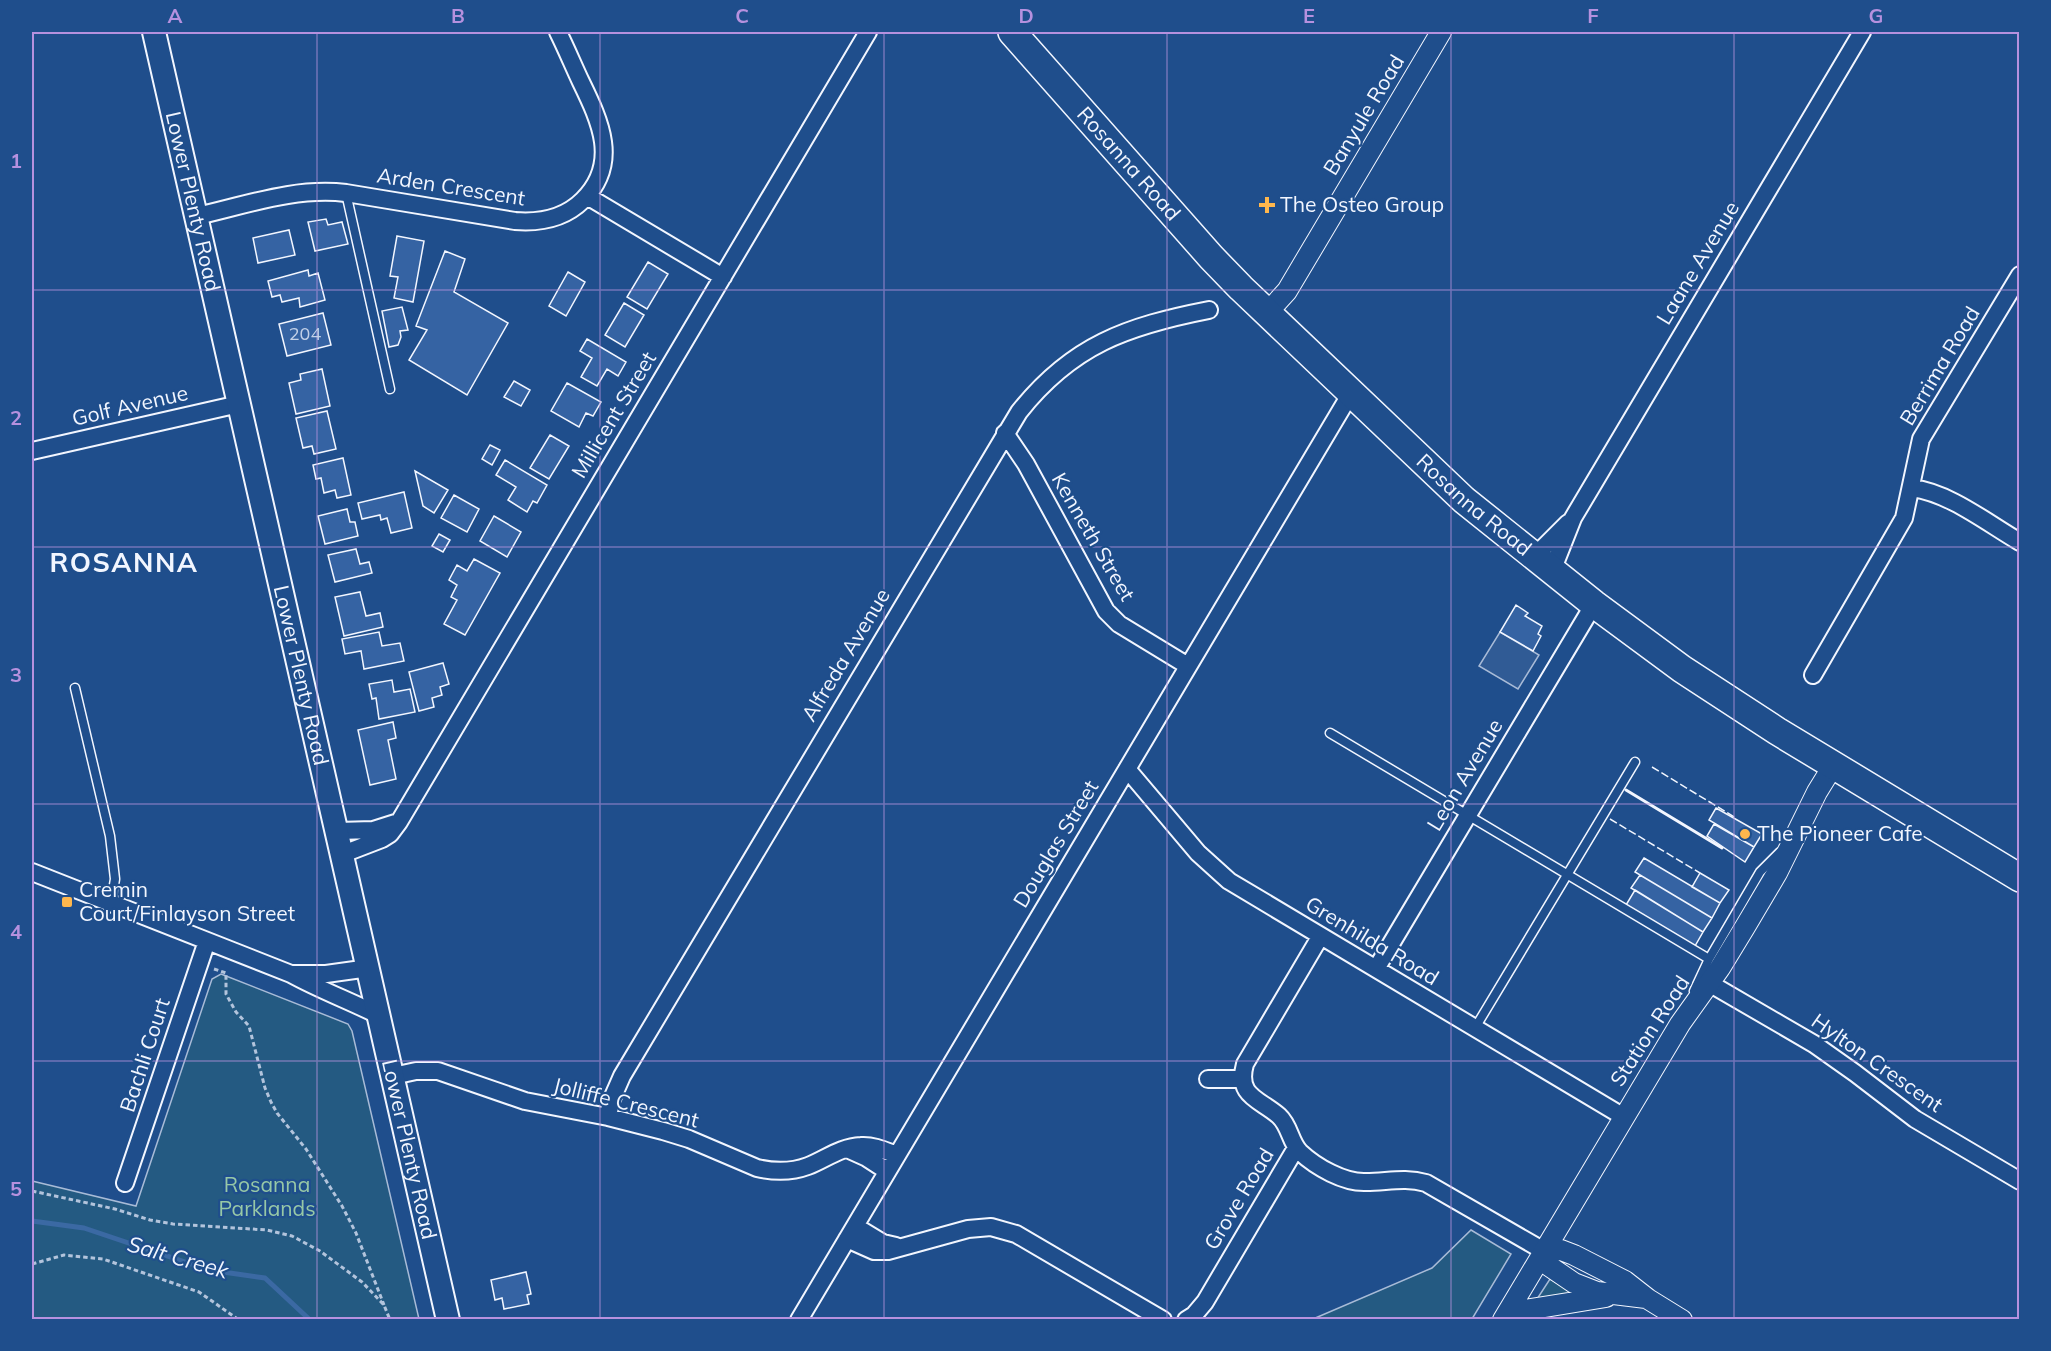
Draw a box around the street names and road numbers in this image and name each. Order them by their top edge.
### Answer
street label: Banyule Road [1317,50,1409,179]
street label: Rosanna Road [1072,101,1187,226]
street label: Lower Plenty Road [161,109,227,294]
street label: Arden Crescent [375,161,527,211]
street label: Laane Avenue [1650,196,1744,329]
street label: Berrima Road [1894,301,1985,430]
street label: Millicent Street [565,347,661,482]
street label: Golf Avenue [69,379,190,431]
street label: Rosanna Road [1412,448,1537,561]
street label: Kenneth Street [1047,468,1141,605]
street label: Lower Plenty Road [269,583,335,768]
street label: Alfreda Avenue [795,583,895,726]
street label: Leon Avenue [1421,714,1508,835]
street label: Douglas Street [1007,775,1103,912]
street label: Grenhilda Road [1301,890,1444,990]
street label: Station Road [1604,970,1695,1091]
street label: Bachli Court [113,994,175,1115]
street label: Hylton Crescent [1807,1007,1948,1117]
street label: Lower Plenty Road [377,1056,443,1242]
street label: Jolliffe Crescent [551,1071,702,1133]
street label: Grove Road [1198,1143,1279,1254]

